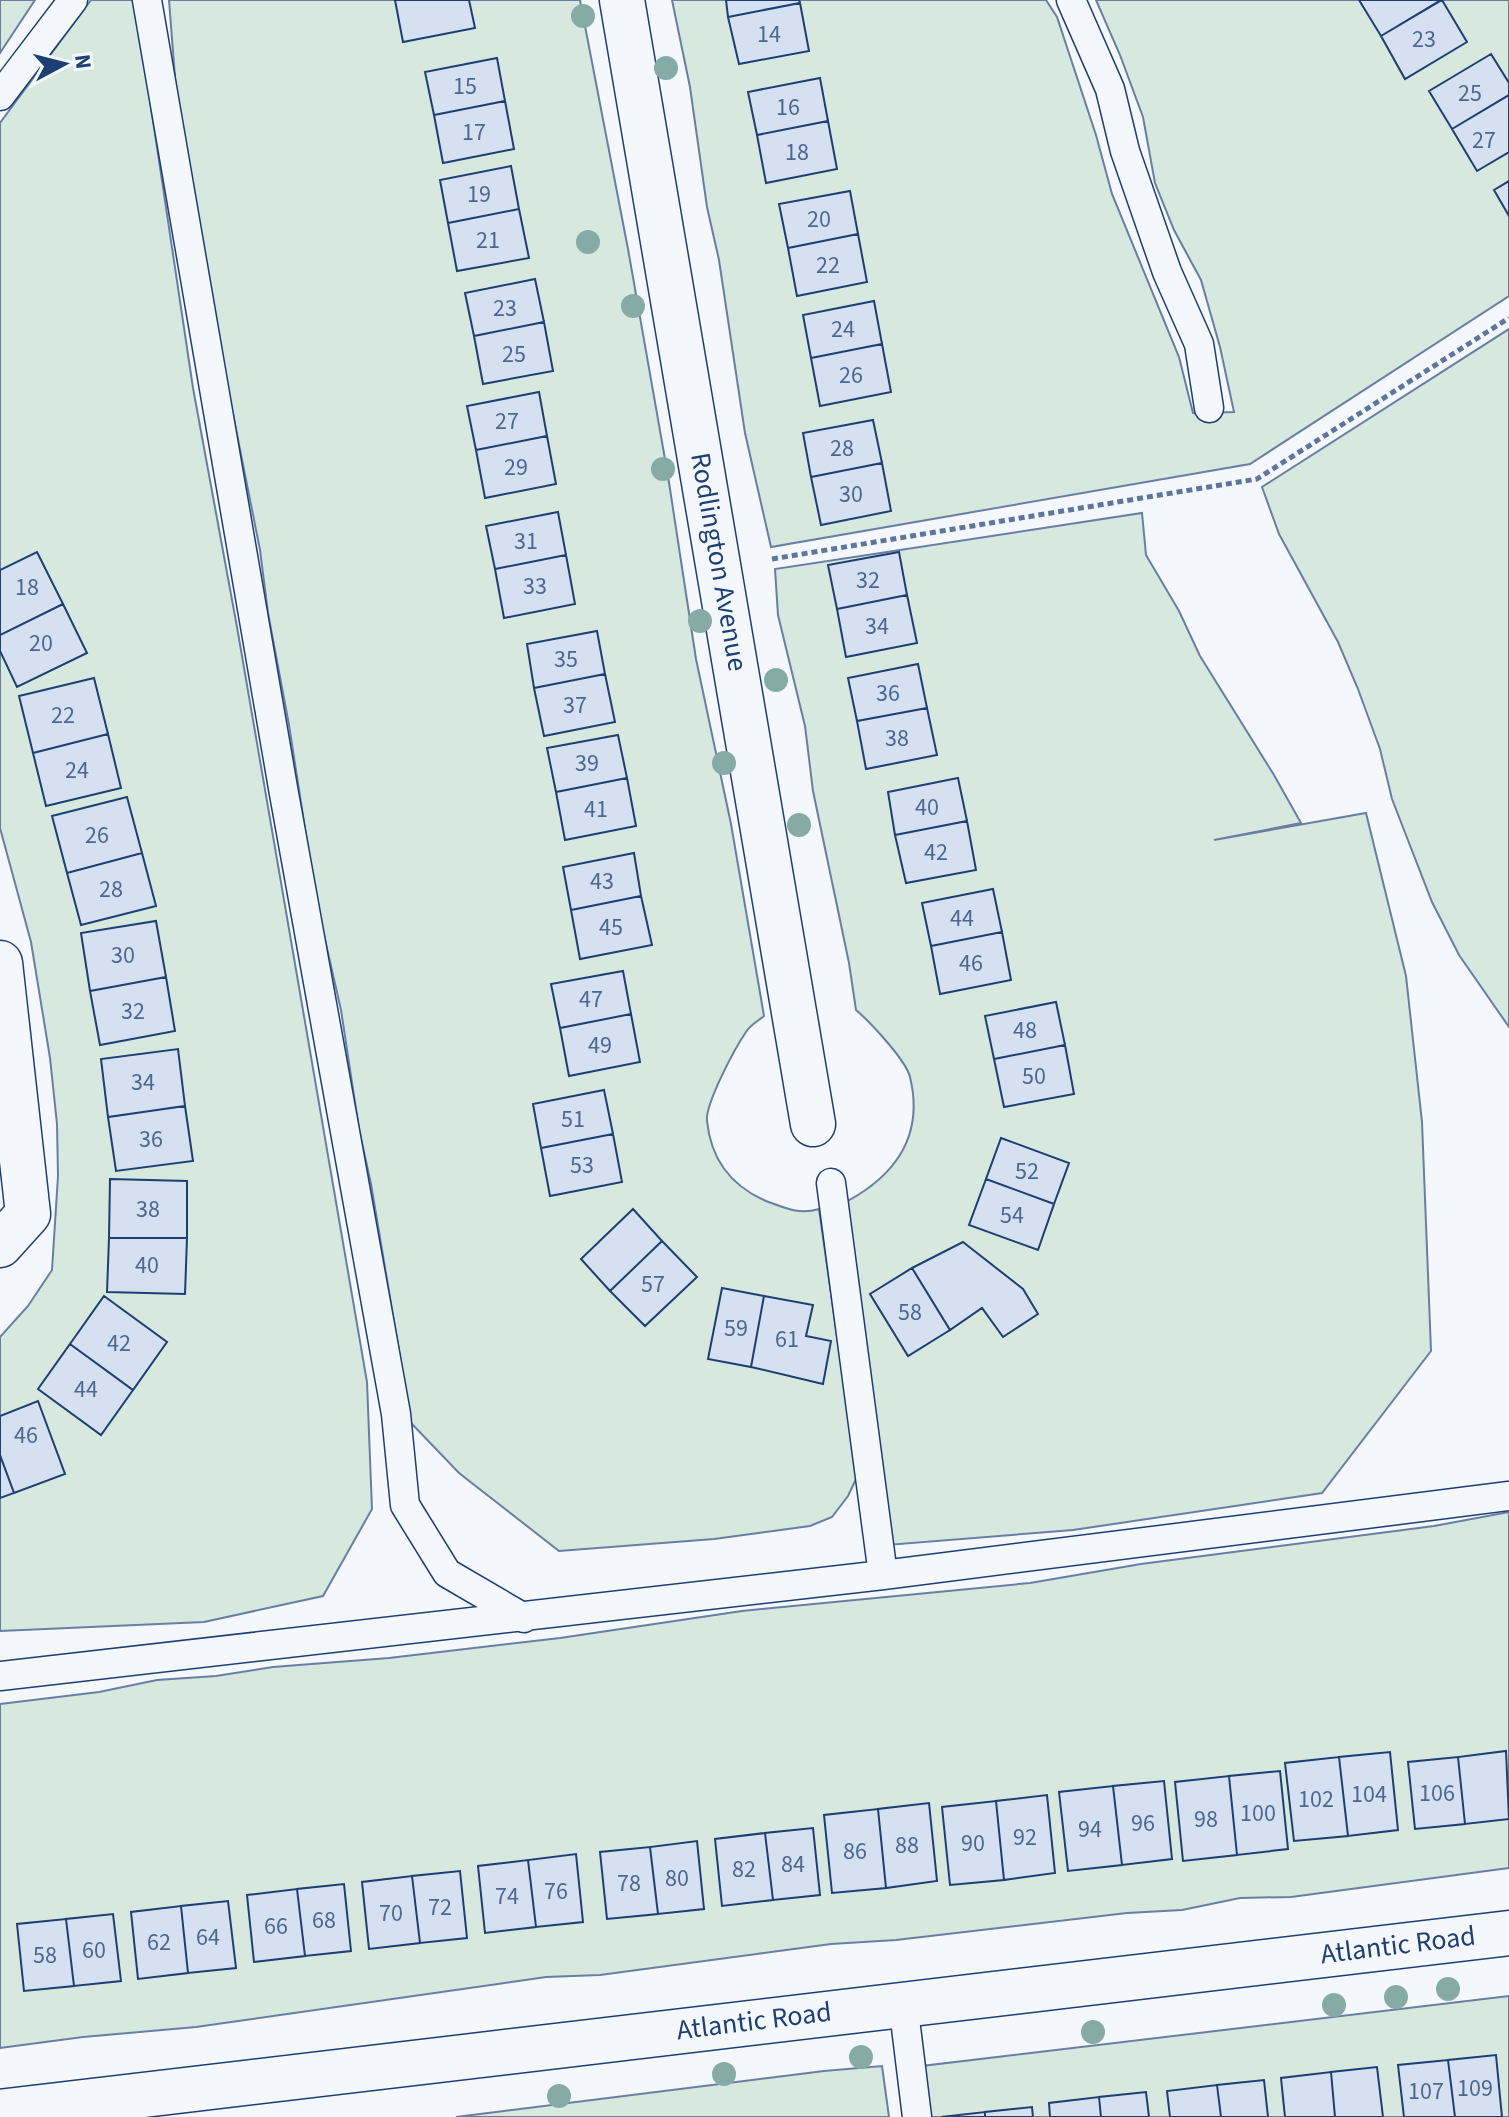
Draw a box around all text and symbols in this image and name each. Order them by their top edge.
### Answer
house number: 14 [757,17,781,52]
house number: 23 [1412,22,1436,57]
north arrow [24,24,104,104]
text: N [66,52,100,71]
house number: 15 [453,69,477,104]
house number: 25 [1458,76,1482,111]
house number: 16 [776,90,800,125]
house number: 17 [462,115,486,150]
house number: 27 [1472,123,1496,158]
house number: 18 [785,135,809,170]
house number: 19 [467,177,491,212]
house number: 20 [807,202,831,237]
house number: 21 [476,223,500,258]
house number: 22 [816,248,840,283]
house number: 23 [493,291,517,326]
house number: 24 [831,312,855,347]
house number: 25 [502,337,526,372]
house number: 26 [839,358,863,393]
house number: 27 [495,404,519,439]
house number: 28 [830,431,854,466]
house number: 29 [504,450,528,485]
street label: Rodlington Avenue [680,450,758,674]
house number: 30 [839,477,863,512]
house number: 31 [514,524,538,559]
house number: 32 [856,563,880,598]
house number: 33 [523,569,547,604]
house number: 18 [15,570,39,605]
house number: 34 [865,609,889,644]
house number: 20 [29,626,53,661]
house number: 35 [554,642,578,677]
house number: 36 [876,676,900,711]
house number: 37 [563,688,587,723]
house number: 22 [51,698,75,733]
house number: 38 [885,721,909,756]
house number: 39 [575,746,599,781]
house number: 24 [65,753,89,788]
house number: 40 [915,790,939,825]
house number: 41 [584,792,608,827]
house number: 26 [85,818,109,853]
house number: 42 [924,835,948,870]
house number: 43 [590,864,614,899]
house number: 28 [99,872,123,907]
house number: 44 [950,901,974,936]
house number: 45 [599,910,623,945]
house number: 30 [111,938,135,973]
house number: 46 [959,946,983,981]
house number: 47 [579,982,603,1017]
house number: 32 [121,994,145,1029]
house number: 48 [1013,1013,1037,1048]
house number: 49 [588,1028,612,1063]
house number: 50 [1022,1059,1046,1094]
house number: 34 [131,1065,155,1100]
house number: 51 [561,1102,585,1137]
house number: 36 [139,1122,163,1157]
house number: 53 [570,1148,594,1183]
house number: 52 [1015,1154,1039,1189]
house number: 38 [136,1192,160,1227]
house number: 54 [1000,1198,1024,1233]
house number: 40 [135,1248,159,1283]
house number: 57 [641,1267,665,1302]
house number: 58 [898,1295,922,1330]
house number: 59 [724,1311,748,1346]
house number: 61 [775,1322,799,1357]
house number: 42 [107,1326,131,1361]
house number: 44 [74,1372,98,1407]
house number: 46 [14,1418,38,1453]
house number: 106 [1419,1776,1455,1811]
house number: 104 [1351,1777,1387,1812]
house number: 102 [1298,1782,1334,1817]
house number: 100 [1240,1796,1276,1831]
house number: 98 [1194,1802,1218,1837]
house number: 96 [1131,1806,1155,1841]
house number: 94 [1078,1812,1102,1847]
house number: 92 [1013,1820,1037,1855]
house number: 90 [961,1826,985,1861]
house number: 88 [895,1828,919,1863]
house number: 86 [843,1834,867,1869]
house number: 84 [781,1847,805,1882]
house number: 82 [732,1852,756,1887]
house number: 80 [665,1861,689,1896]
house number: 78 [617,1866,641,1901]
house number: 76 [544,1874,568,1909]
house number: 74 [495,1879,519,1914]
house number: 72 [428,1890,452,1925]
house number: 70 [379,1896,403,1931]
house number: 68 [312,1903,336,1938]
house number: 66 [264,1909,288,1944]
street label: Atlantic Road [1318,1916,1478,1974]
house number: 64 [196,1920,220,1955]
house number: 62 [147,1925,171,1960]
house number: 60 [82,1933,106,1968]
house number: 58 [33,1938,57,1973]
street label: Atlantic Road [674,1992,834,2050]
house number: 109 [1457,2071,1493,2106]
house number: 107 [1408,2074,1444,2109]

